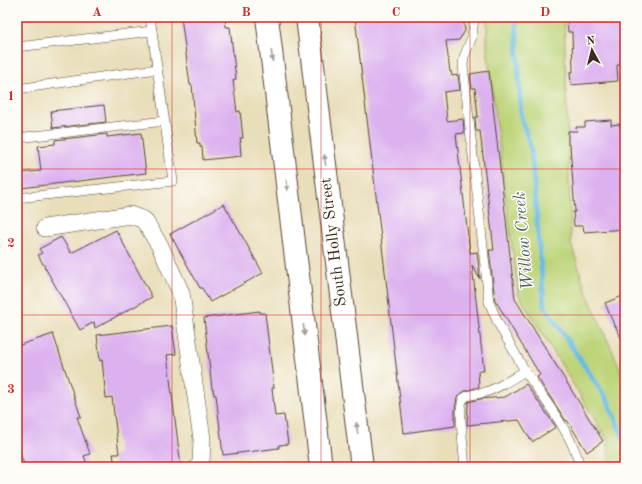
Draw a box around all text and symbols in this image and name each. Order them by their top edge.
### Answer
text: A [92,6,102,19]
text: B [241,6,251,19]
text: C [392,6,400,19]
text: D [540,6,550,19]
north arrow [572,30,612,70]
text: N [586,36,596,48]
one-way arrow [269,50,275,62]
text: 1 [7,90,15,103]
one-way arrow [321,154,328,166]
street label: South Holly Street [318,176,350,307]
one-way arrow [284,179,290,191]
water label: Willow Creek [511,191,537,291]
text: 2 [7,237,15,250]
one-way arrow [301,324,307,336]
text: 3 [7,383,15,396]
one-way arrow [354,422,360,434]

